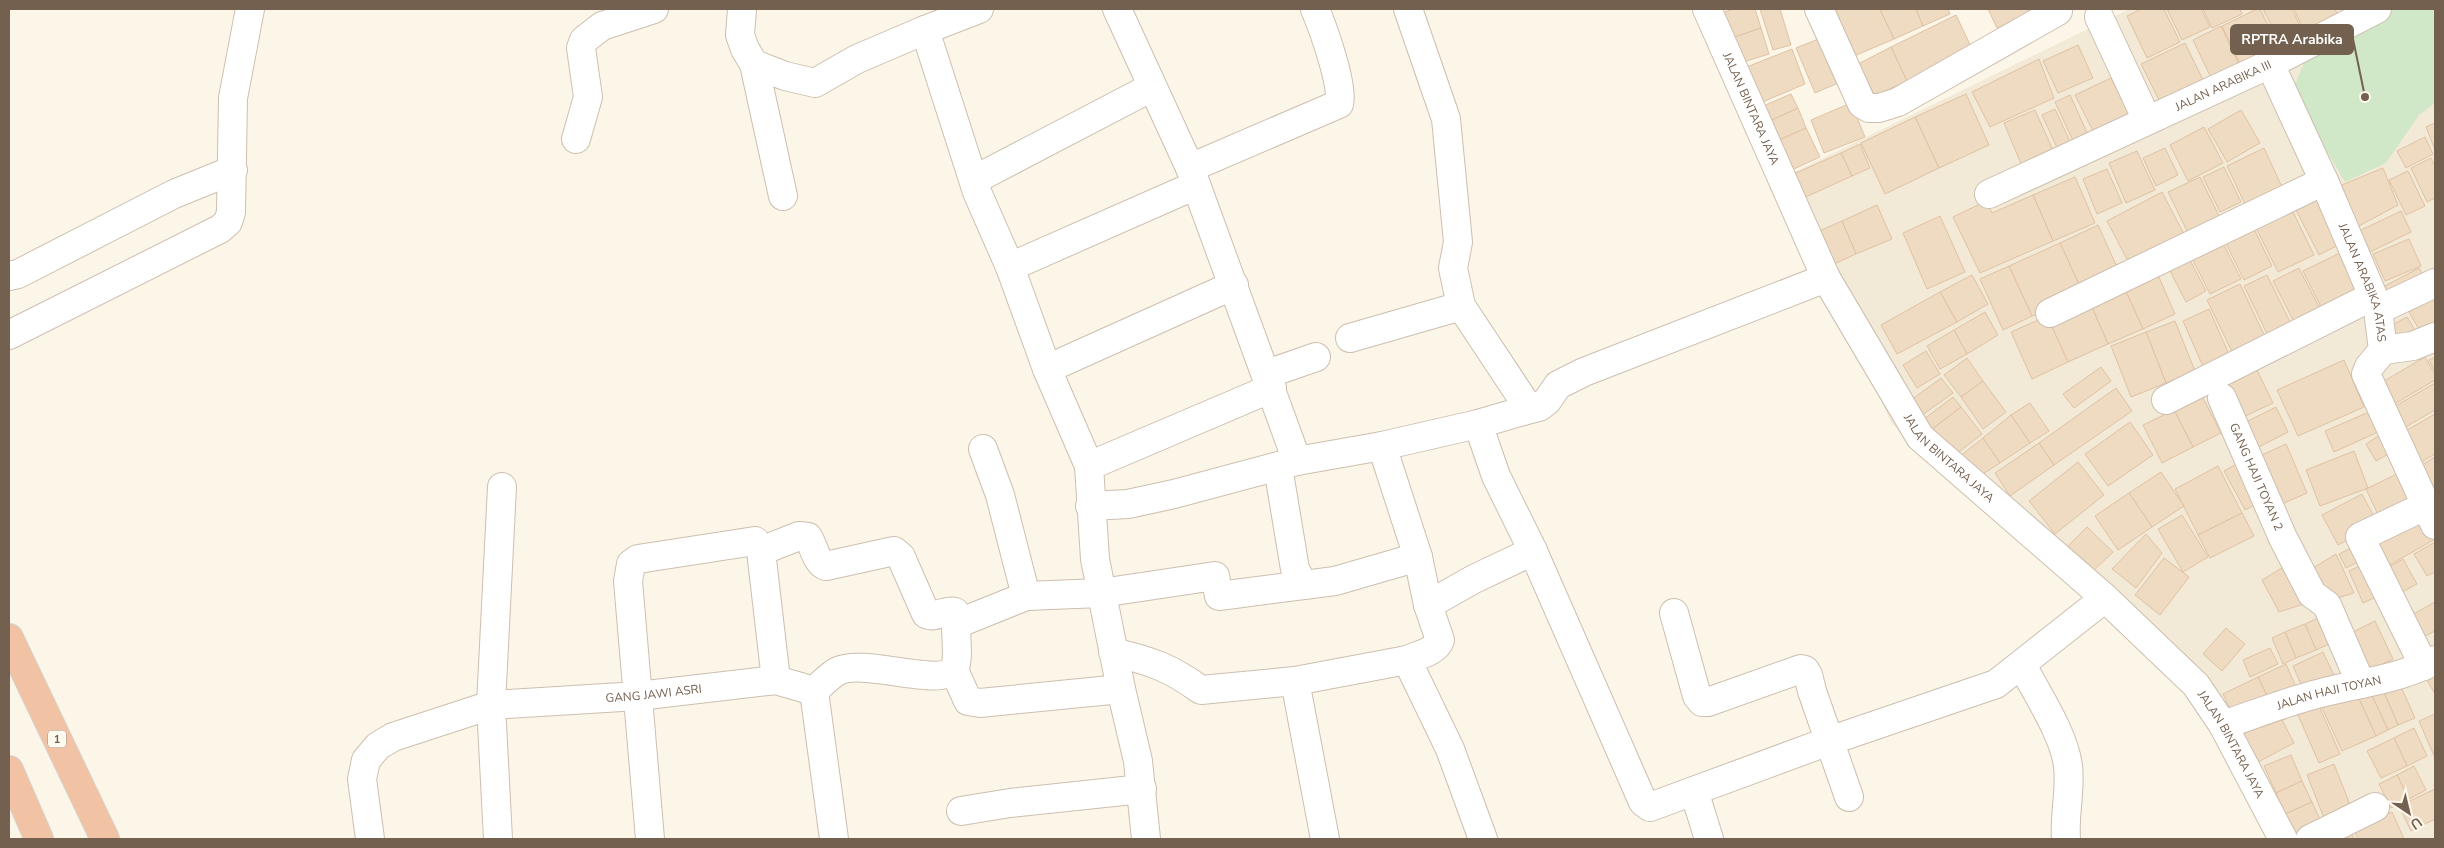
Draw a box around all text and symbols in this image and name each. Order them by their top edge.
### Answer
callout: RPTRA Arabika [2231,25,2353,54]
text: RPTRA Arabika [2241,30,2343,49]
street label: JALAN BINTARA JAYA [1719,49,1783,168]
street label: JALAN ARABIKA III [2171,56,2274,115]
street label: JALAN ARABIKA ATAS [2334,220,2390,343]
street label: JALAN BINTARA JAYA [1900,410,1998,506]
street label: GANG HAJI TOYAN 2 [2226,420,2287,533]
street label: JALAN HAJI TOYAN [2274,672,2383,714]
street label: GANG JAWI ASRI [605,681,703,706]
street label: JALAN BINTARA JAYA [2193,687,2268,801]
road number: 1 [48,731,66,748]
north arrow [2384,788,2434,838]
text: U [2406,812,2426,834]

